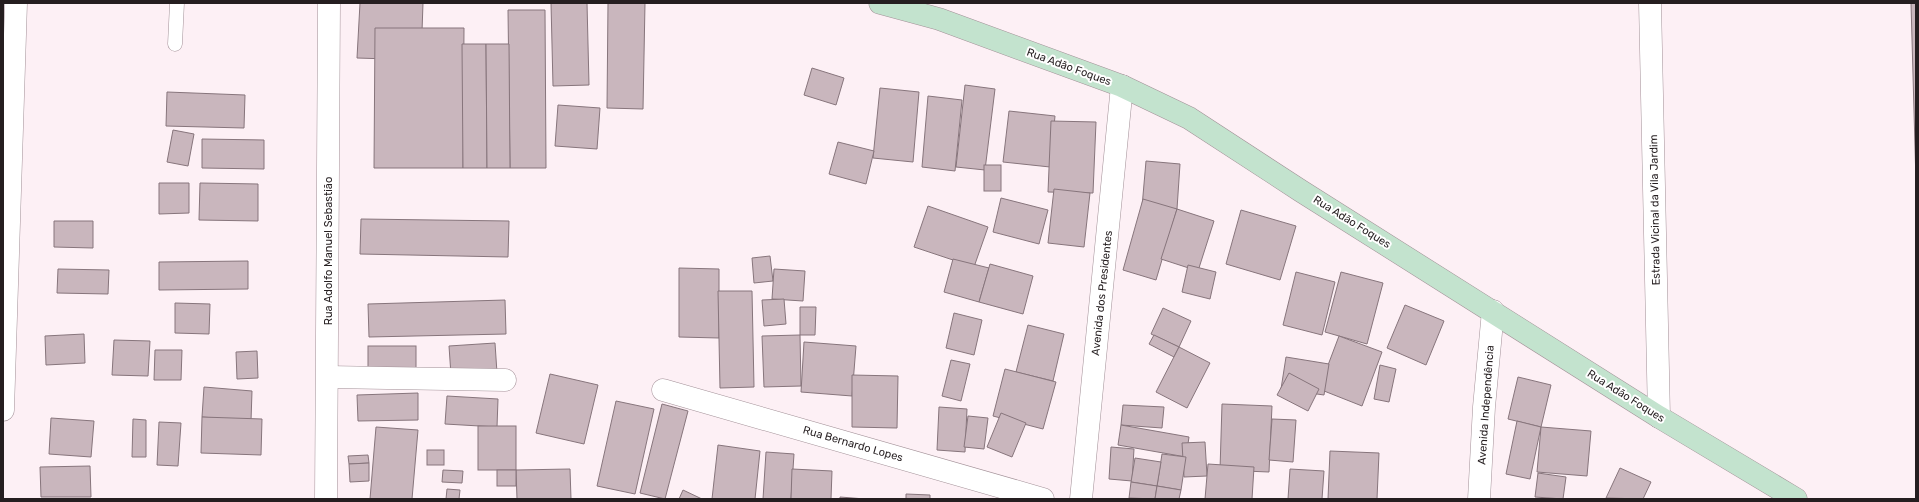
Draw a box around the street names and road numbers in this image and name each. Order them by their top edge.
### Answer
street label: Rua Adão Foques [1025,46,1113,88]
street label: Estrada Vicinal da Vila Jardim [1647,134,1663,285]
street label: Rua Adolfo Manuel Sebastião [322,177,335,325]
street label: Rua Adão Foques [1311,193,1393,251]
street label: Avenida dos Presidentes [1089,229,1115,356]
street label: Avenida Independência [1475,345,1497,465]
street label: Rua Adão Foques [1585,367,1667,425]
street label: Rua Bernardo Lopes [802,424,905,465]

